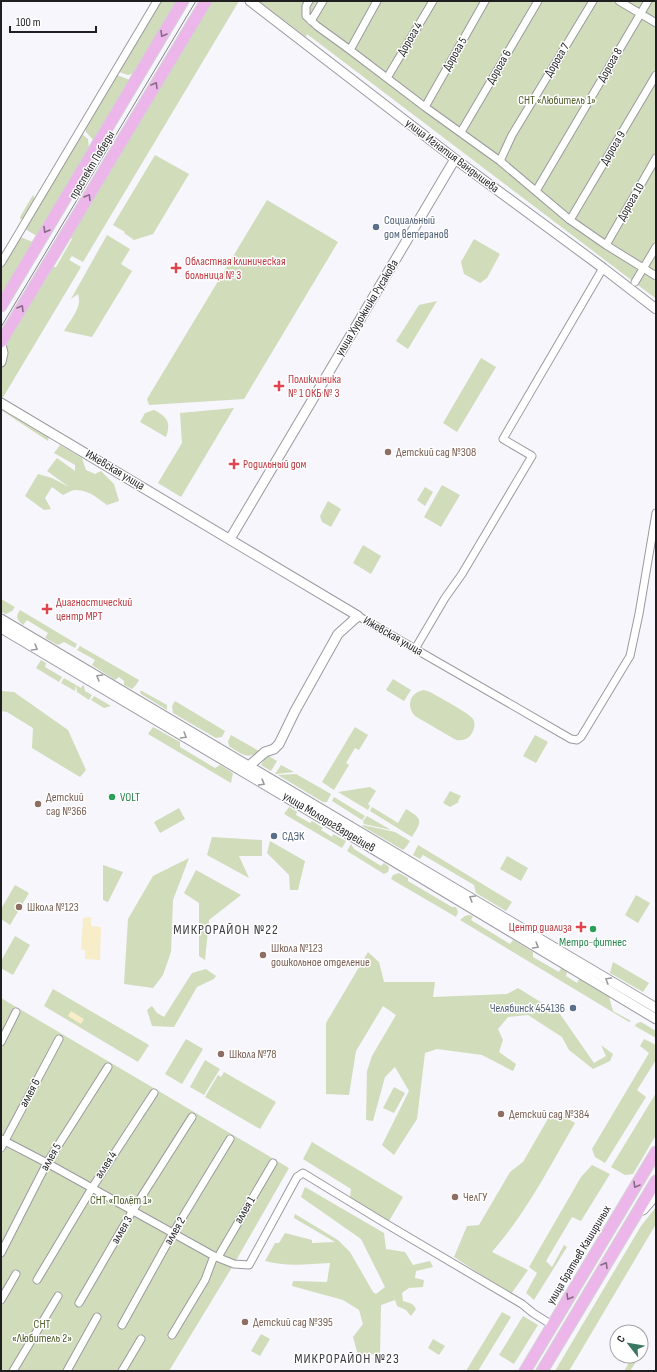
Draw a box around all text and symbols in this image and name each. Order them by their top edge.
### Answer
scale bar [10,8,96,34]
text: 100 m [16,15,41,30]
street label: Дорога 4 [394,19,426,59]
one-way arrow [161,30,168,37]
street label: Дорога 5 [439,34,471,74]
street label: Дорога 7 [541,40,573,79]
street label: Дорога 8 [594,45,626,85]
street label: Дорога 6 [483,47,515,87]
one-way arrow [150,82,158,89]
park label: СНТ «Любитель 1» [518,93,596,108]
street label: улица Игнатия Вандышева [402,116,502,196]
street label: проспект Победы [66,128,118,202]
street label: Дорога 9 [597,128,629,168]
street label: Дорога 10 [614,180,648,224]
one-way arrow [83,194,91,201]
place label: Социальный дом ветеранов [384,213,449,242]
marker: Социальный дом ветеранов [371,222,381,232]
one-way arrow [43,226,51,233]
place label: Областная клиническая больница № 3 [185,254,286,283]
street label: улица Художника Русакова [332,257,402,359]
marker: Областная клиническая больница № 3 [170,262,182,274]
one-way arrow [16,305,24,312]
place label: Поликлиника № 1 ОКБ № 3 [288,372,342,401]
marker: Поликлиника № 1 ОКБ № 3 [273,380,285,392]
place label: Детский сад №308 [396,445,476,460]
street label: Ижевская улица [83,447,148,494]
marker: Детский сад №308 [383,447,393,457]
place label: Родильный дом [243,457,307,472]
marker: Родильный дом [228,458,240,470]
place label: Диагностический центр МРТ [56,595,132,624]
marker: Диагностический центр МРТ [41,603,53,615]
street label: Ижевская улица [361,613,426,659]
one-way arrow [30,643,38,650]
one-way arrow [96,674,103,681]
one-way arrow [180,732,187,739]
one-way arrow [258,778,265,785]
street label: улица Молодогвардейцев [280,788,378,856]
place label: Детский сад №366 [46,790,87,819]
place label: VOLT [120,790,140,805]
marker: VOLT [107,792,117,802]
marker: Детский сад №366 [33,799,43,809]
place label: СДЭК [282,829,305,844]
marker: СДЭК [269,831,279,841]
one-way arrow [469,896,476,903]
place label: Школа №123 [27,900,79,915]
marker: Школа №123 [14,902,24,912]
place label: Центр диализа [509,920,572,935]
district label: МИКРОРАЙОН №22 [173,921,279,938]
marker: Центр диализа [575,921,587,933]
marker: Метро-фитнес [588,924,598,934]
place label: Метро-фитнес [559,935,627,950]
place label: Школа №123 дошкольное отделение [271,941,370,970]
one-way arrow [532,942,539,949]
marker: Школа №123 дошкольное отделение [258,950,268,960]
one-way arrow [605,977,612,984]
place label: Челябинск 454136 [490,1001,565,1016]
marker: Челябинск 454136 [568,1003,578,1013]
place label: Школа №78 [229,1047,277,1062]
marker: Школа №78 [216,1049,226,1059]
street label: аллея 6 [16,1076,44,1110]
place label: Детский сад №384 [509,1107,589,1122]
marker: Детский сад №384 [496,1109,506,1119]
street label: аллея 5 [37,1140,65,1174]
street label: аллея 4 [92,1148,120,1182]
one-way arrow [633,1181,641,1188]
place label: ЧелГУ [463,1190,487,1205]
marker: ЧелГУ [450,1192,460,1202]
park label: СНТ «Полёт 1» [90,1193,152,1208]
street label: аллея 1 [231,1193,259,1226]
street label: улица Братьев Кашириных [543,1202,615,1307]
street label: аллея 3 [108,1213,136,1247]
street label: аллея 2 [161,1214,189,1248]
one-way arrow [601,1262,608,1269]
one-way arrow [567,1293,574,1300]
place label: Детский сад №395 [253,1315,333,1330]
park label: СНТ «Любитель 2» [12,1317,72,1346]
marker: Детский сад №395 [240,1317,250,1327]
north arrow [609,1324,649,1364]
text: С [614,1333,628,1345]
district label: МИКРОРАЙОН №23 [294,1350,400,1367]

